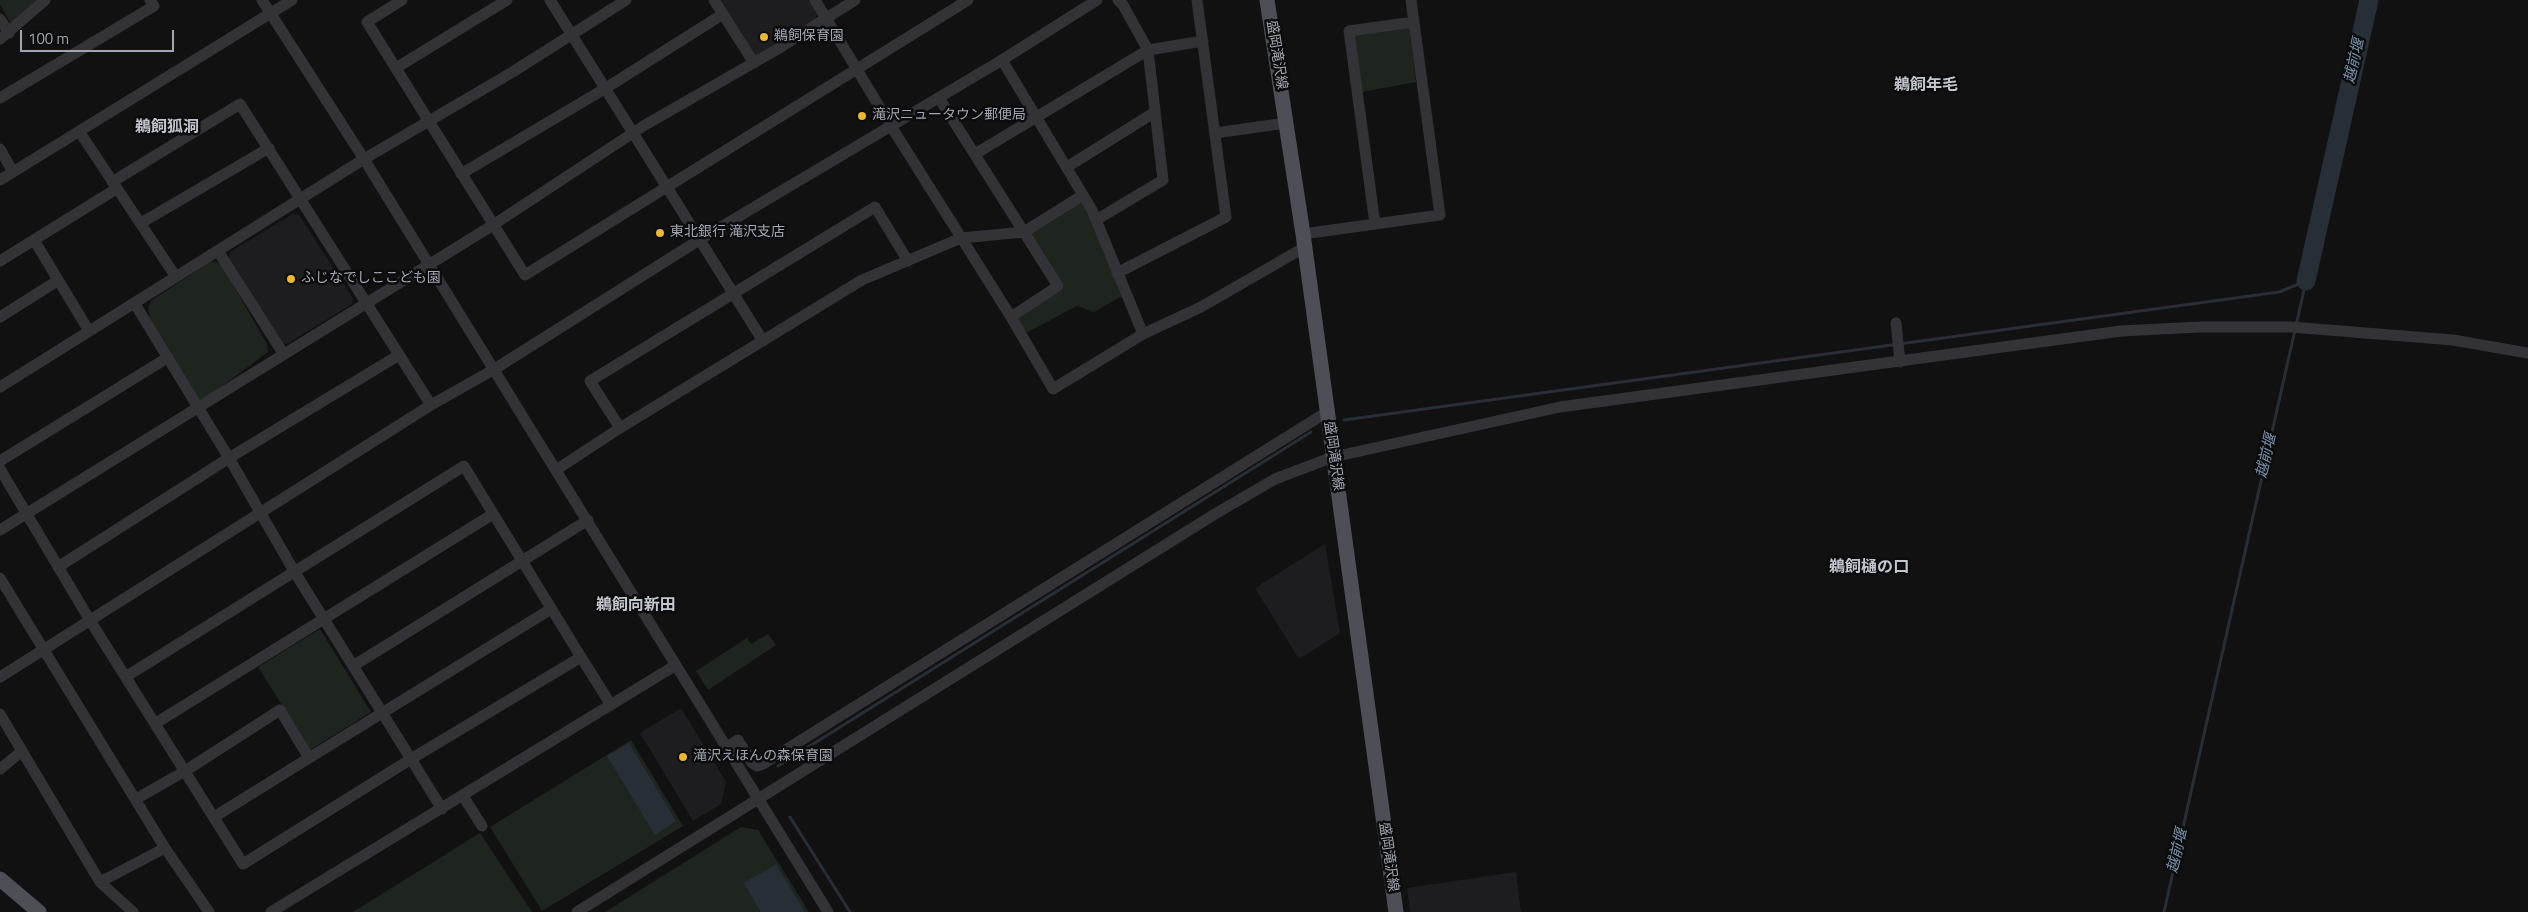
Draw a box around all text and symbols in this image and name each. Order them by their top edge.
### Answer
street label: 盛岡滝沢線 [1262,19,1290,91]
scale bar [22,20,176,52]
text: 100 m [28,27,69,50]
place label: 鵜飼保育園 [774,29,844,45]
marker: 鵜飼保育園 [758,31,770,43]
water label: 越前堰 [2341,37,2369,85]
district label: 鵜飼年毛 [1894,76,1958,96]
place label: 滝沢ニュータウン郵便局 [872,108,1026,124]
marker: 滝沢ニュータウン郵便局 [856,110,868,122]
district label: 鵜飼狐洞 [135,118,199,138]
place label: 東北銀行 滝沢支店 [670,225,785,241]
marker: 東北銀行 滝沢支店 [654,227,666,239]
place label: ふじなでしここども園 [301,271,441,287]
marker: ふじなでしここども園 [285,273,297,285]
street label: 盛岡滝沢線 [1320,420,1346,492]
water label: 越前堰 [2253,432,2281,480]
district label: 鵜飼樋の口 [1829,558,1909,578]
district label: 鵜飼向新田 [596,596,676,616]
place label: 滝沢えほんの森保育園 [693,749,833,765]
marker: 滝沢えほんの森保育園 [677,751,689,763]
street label: 盛岡滝沢線 [1375,821,1401,893]
water label: 越前堰 [2164,827,2192,875]

